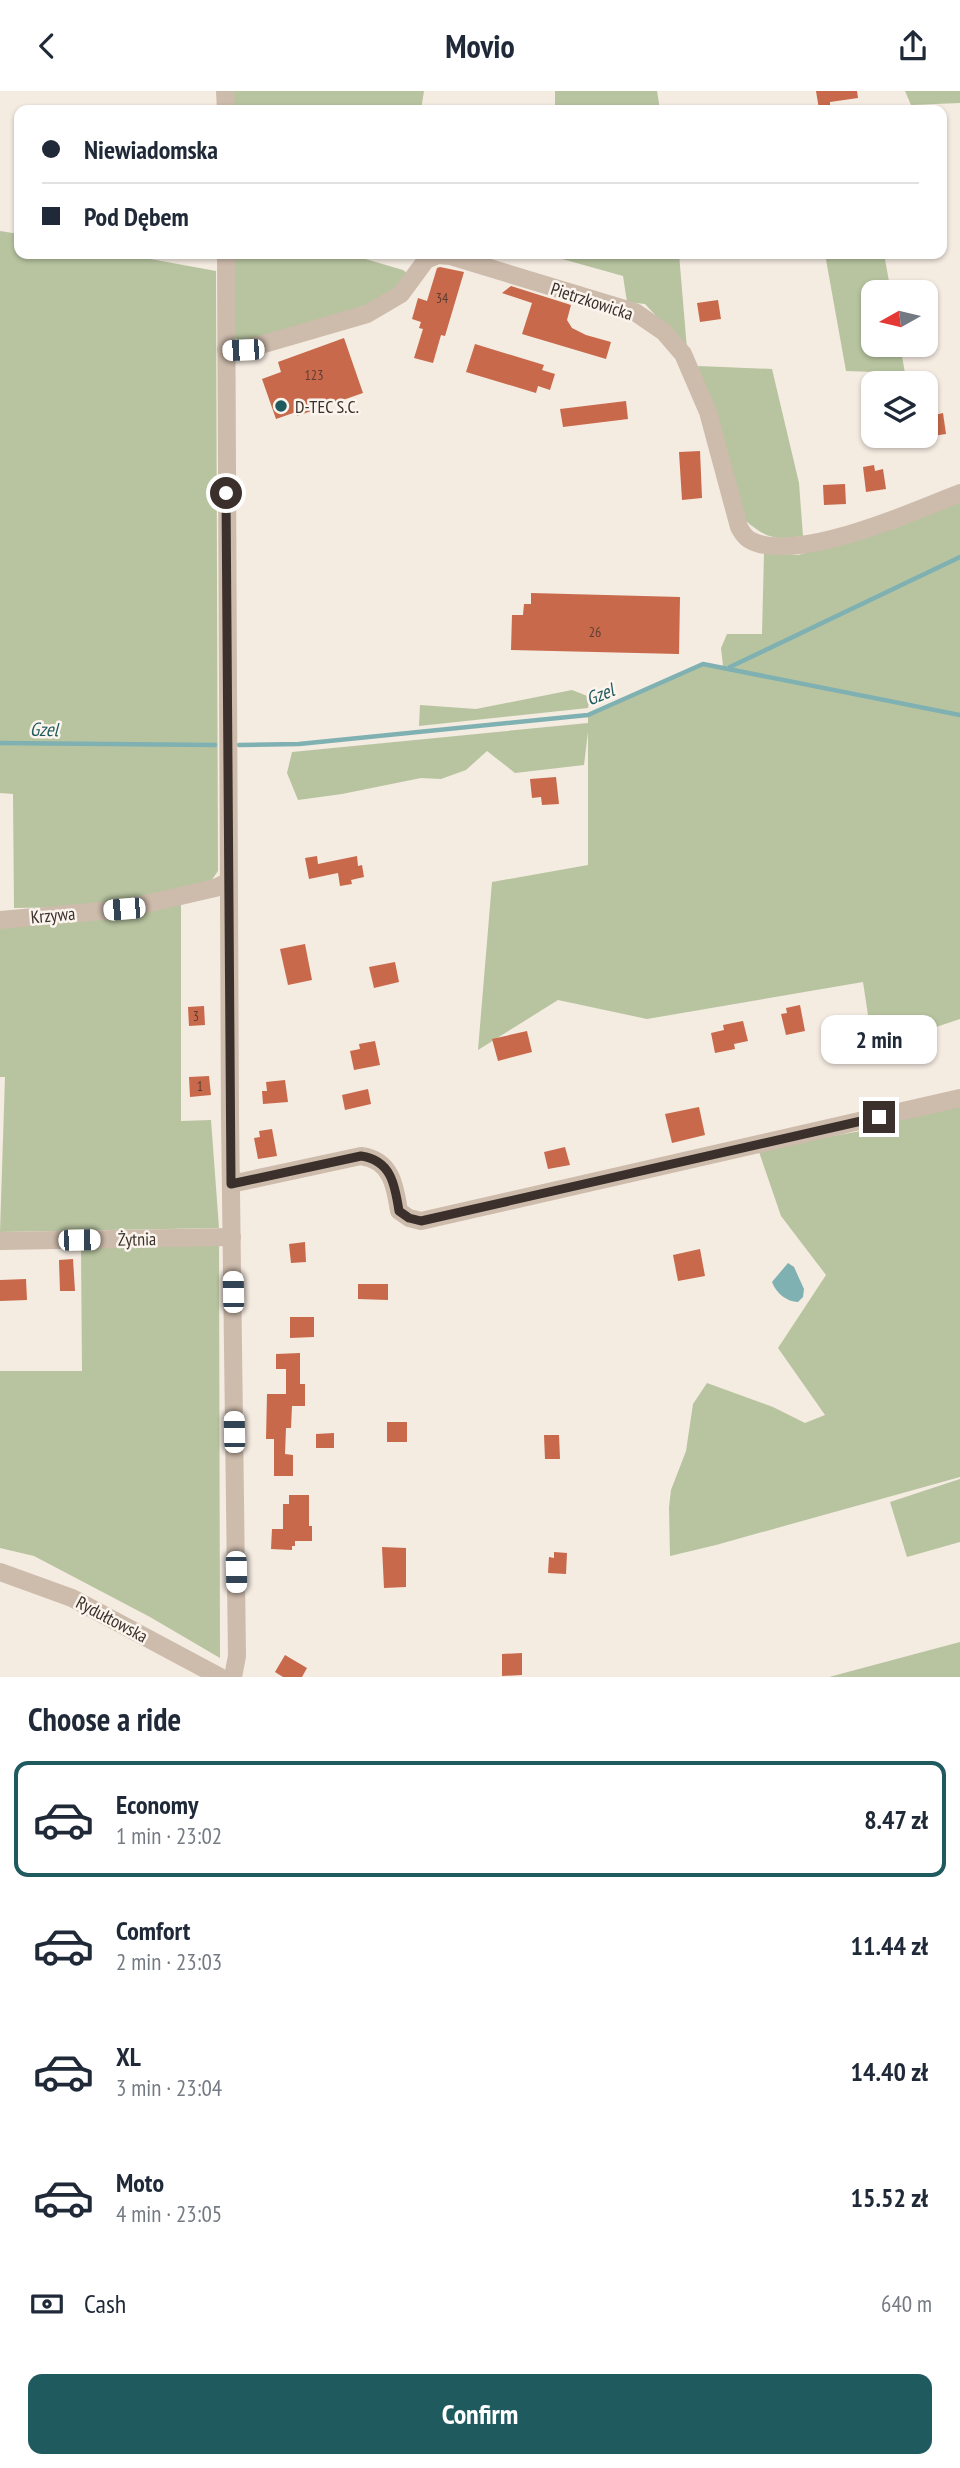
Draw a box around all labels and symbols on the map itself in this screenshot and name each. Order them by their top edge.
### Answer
street label: Pietrzkowicka [548,277,636,325]
north arrow [861,280,938,357]
house number: 34 [436,289,449,307]
car [222,339,265,361]
house number: 123 [305,366,323,384]
place label: D-TEC S.C. [295,395,359,418]
marker: D-TEC S.C. [273,398,289,414]
route start [210,477,242,509]
house number: 26 [589,623,601,641]
water label: Gzel [582,677,619,710]
water label: Gzel [30,717,60,741]
car [103,897,146,921]
street label: Krzywa [30,902,76,928]
house number: 3 [193,1007,199,1025]
callout: 2 min [821,1016,937,1065]
house number: 1 [197,1077,203,1095]
route end [863,1101,895,1133]
street label: Żytnia [118,1227,156,1251]
car [58,1229,101,1251]
car [223,1271,244,1313]
car [224,1411,245,1453]
car [226,1551,247,1593]
street label: Rydułtowska [72,1591,152,1647]

